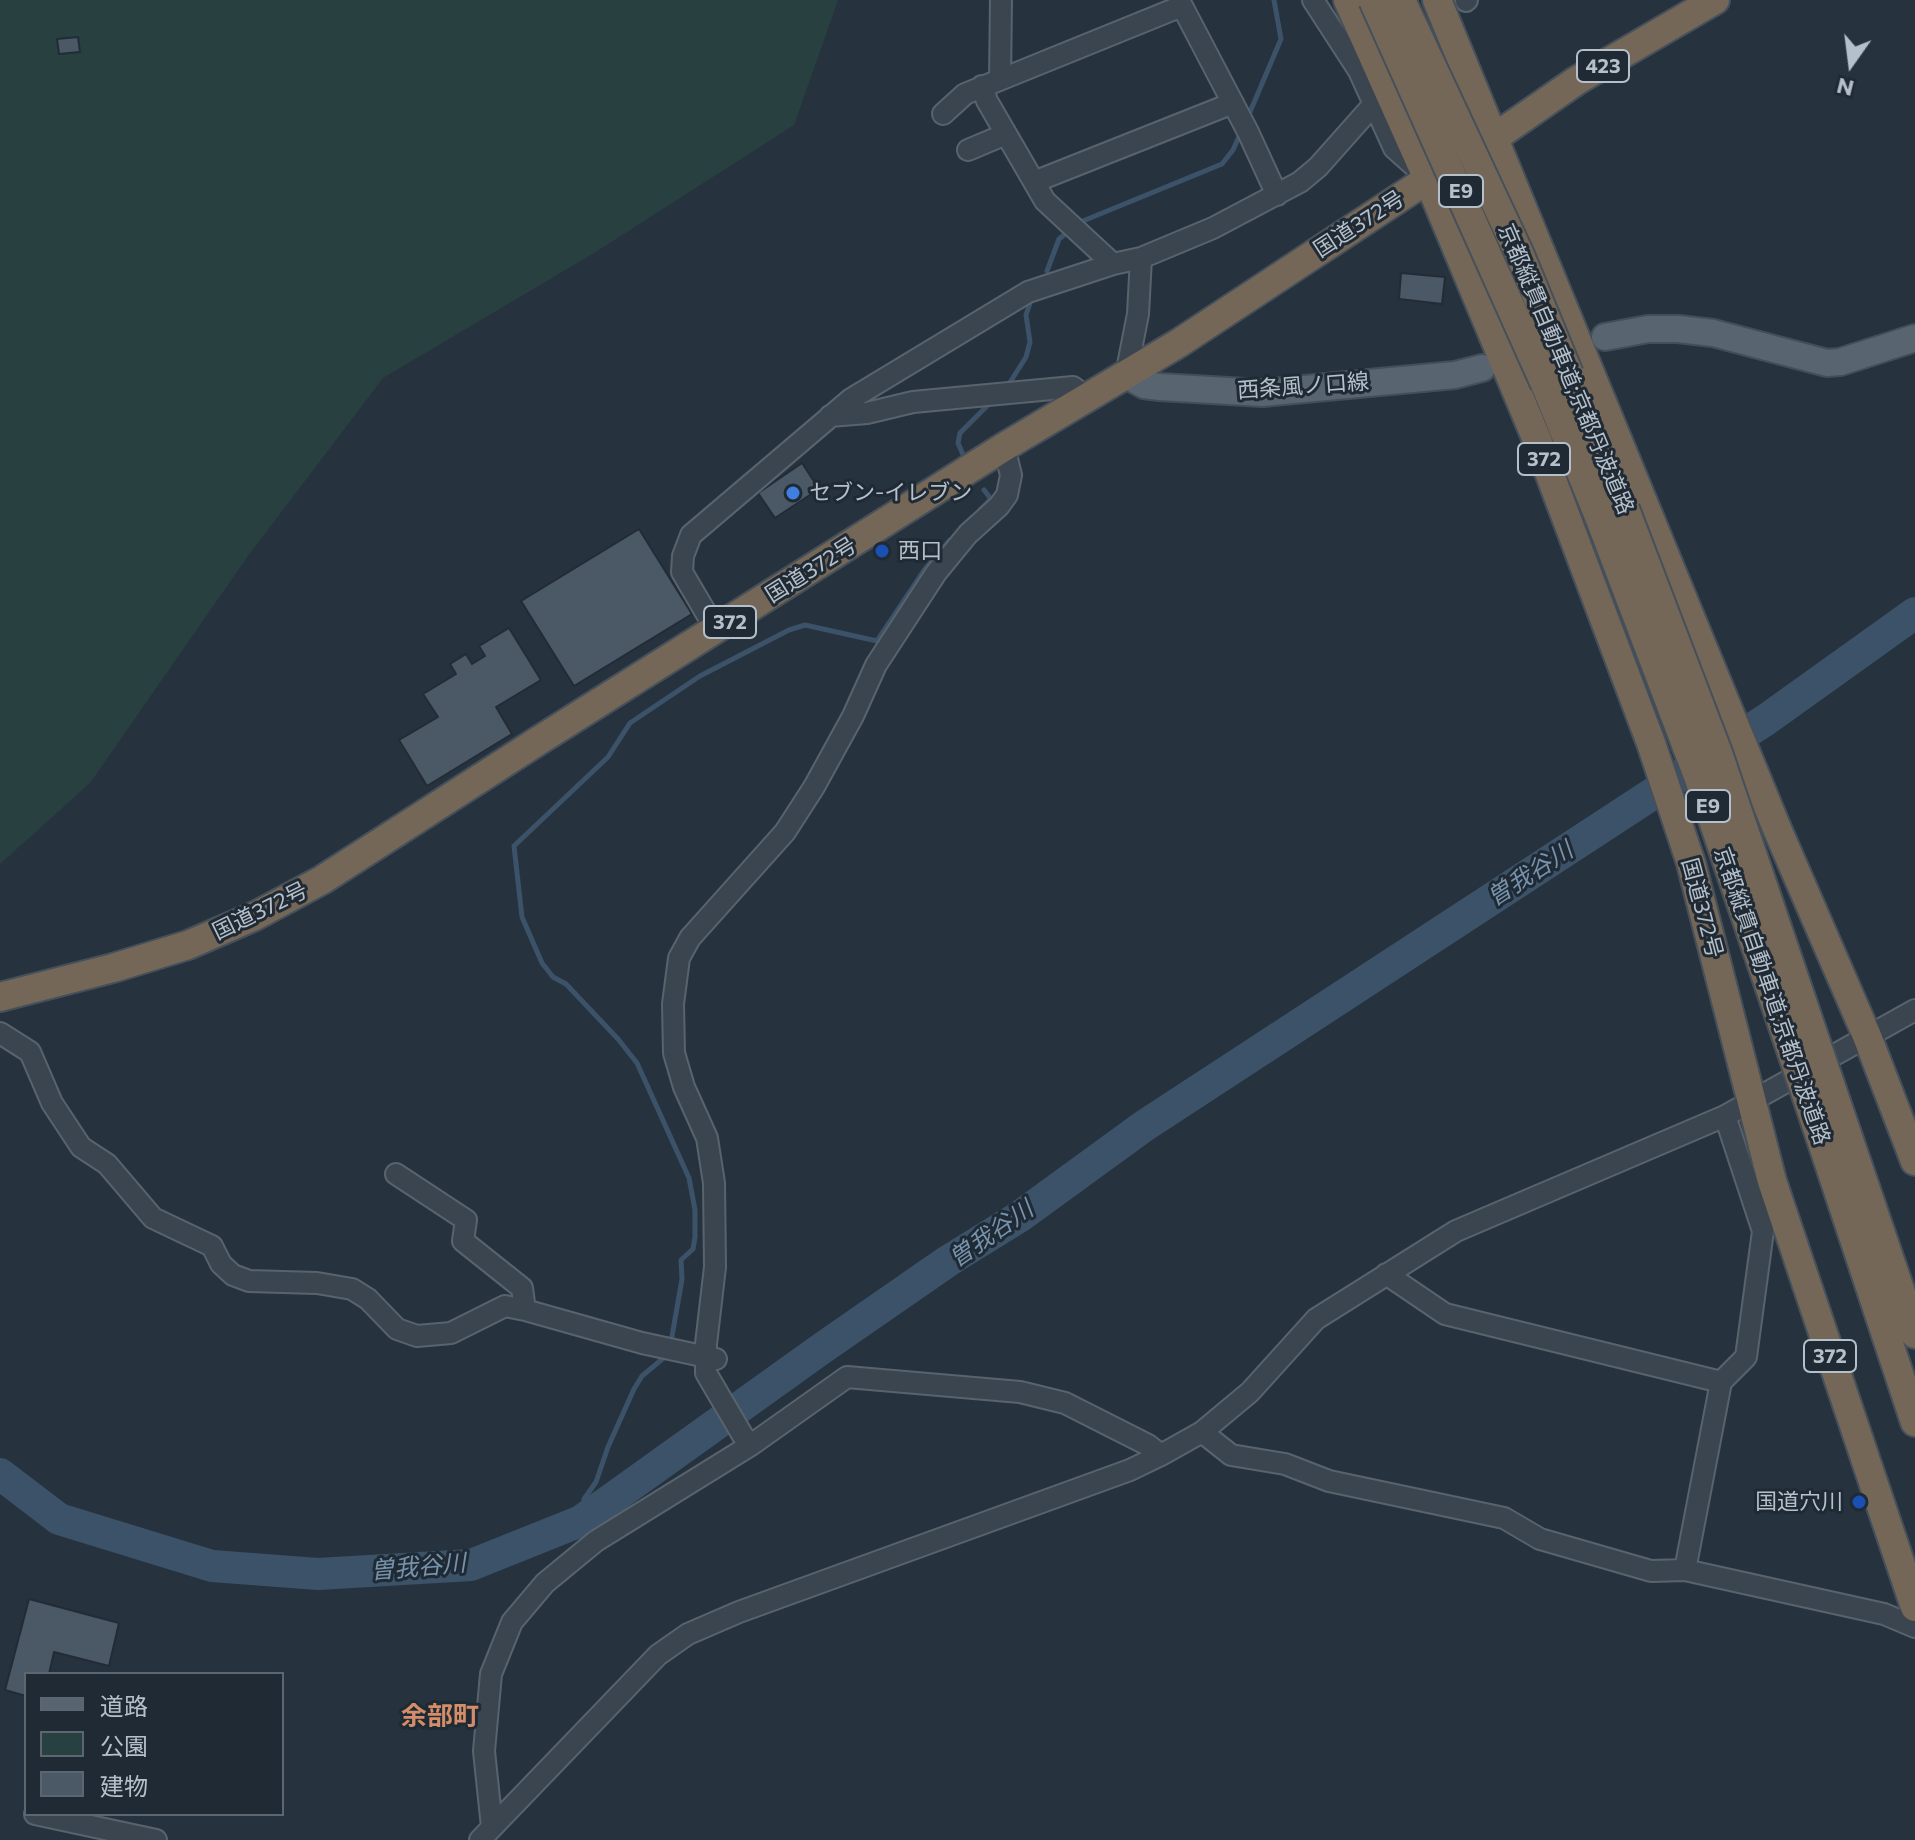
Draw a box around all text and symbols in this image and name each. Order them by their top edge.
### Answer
north arrow [1811,24,1891,104]
road number: 423 [1577,50,1629,82]
text: N [1834,73,1856,103]
road number: E9 [1439,175,1483,207]
street label: 国道372号 [1309,185,1409,263]
street label: 京都縦貫自動車道;京都丹波道路 [1493,220,1639,518]
street label: 西条風ノ口線 [1236,368,1370,404]
road number: 372 [1518,443,1570,475]
place label: セブン-イレブン [809,480,972,506]
marker: セブン-イレブン [784,484,802,502]
street label: 国道372号 [761,532,861,608]
place label: 西口 [898,538,942,564]
marker: 西口 [873,542,891,560]
road number: 372 [704,606,756,638]
road number: E9 [1686,790,1730,822]
water label: 曽我谷川 [1482,836,1578,912]
street label: 京都縦貫自動車道;京都丹波道路 [1709,844,1835,1148]
street label: 国道372号 [1676,855,1728,961]
street label: 国道372号 [208,877,312,945]
water label: 曽我谷川 [943,1195,1039,1273]
road number: 372 [1804,1340,1856,1372]
place label: 国道穴川 [1755,1489,1843,1515]
marker: 国道穴川 [1850,1493,1868,1511]
water label: 曽我谷川 [369,1548,467,1586]
legend [24,1672,284,1816]
text: 道路 [100,1691,148,1720]
district label: 余部町 [401,1700,479,1732]
text: 公園 [100,1731,148,1760]
text: 建物 [100,1771,148,1800]

